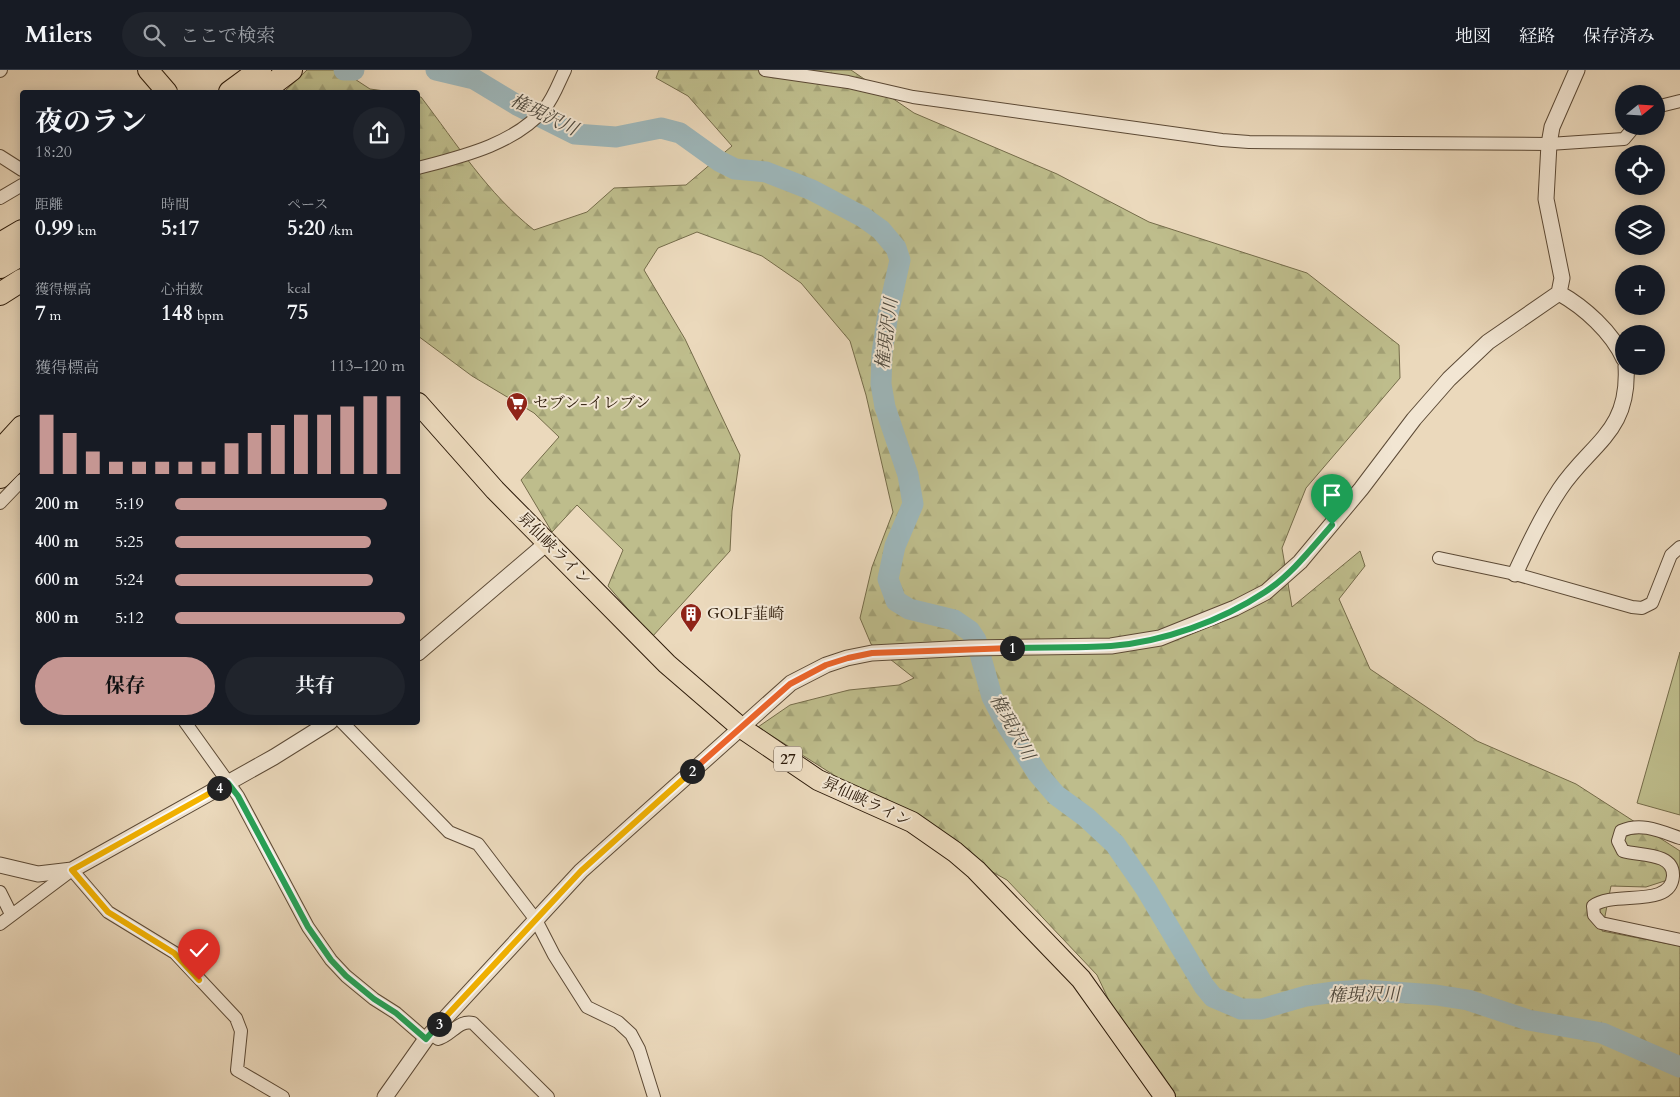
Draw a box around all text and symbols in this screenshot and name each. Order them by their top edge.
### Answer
search box [122,12,472,57]
text: Milers [25,18,92,51]
icon: search [140,21,168,49]
text: ここで検索 [180,23,275,49]
text: 地図 [1455,24,1491,49]
text: 経路 [1519,24,1555,49]
text: 保存済み [1583,24,1655,49]
north arrow [1615,85,1665,135]
map controls [1615,85,1665,375]
water label: 権現沢川 [506,88,584,143]
text: 夜のラン [35,103,147,141]
button: share [353,107,405,159]
text: 18:20 [35,141,72,163]
button: locate [1615,145,1665,195]
text: 距離 [35,195,63,214]
text: 時間 [161,195,189,214]
text: ペース [287,195,328,214]
button: layers [1615,205,1665,255]
text: 0.99 [35,214,73,243]
text: 5:17 [161,214,199,243]
text: 5:20 [287,214,325,243]
text: km [73,221,96,240]
text: /km [325,221,353,240]
button: + [1615,265,1665,315]
text: kcal [287,279,311,298]
text: 獲得標高 [35,280,91,299]
text: 心拍数 [161,280,203,299]
water label: 権現沢川 [870,295,904,371]
text: 75 [287,298,309,327]
text: 7 [35,299,46,328]
text: 148 [161,299,193,328]
text: m [46,306,61,325]
text: bpm [193,306,224,325]
button: − [1615,325,1665,375]
text: 113–120 m [329,355,405,377]
text: 獲得標高 [35,357,99,379]
supermarket icon: セブン-イレブン [505,391,529,422]
place label: セブン-イレブン [533,392,651,414]
pin [1311,474,1353,525]
icon: arrive [1318,481,1346,509]
text: 200 m [35,493,79,515]
text: 5:19 [115,493,144,515]
street label: 昇仙峡ライン [512,507,596,591]
text: 400 m [35,531,79,553]
text: 5:25 [115,531,144,553]
text: 600 m [35,569,79,591]
text: 5:24 [115,569,144,591]
building icon: GOLF韮崎 [679,602,703,633]
place label: GOLF韮崎 [707,603,784,625]
text: 800 m [35,607,79,629]
text: 5:12 [115,607,144,629]
pin: 1 [1000,636,1024,660]
text: 1 [1009,639,1016,658]
button: 保存 [35,657,215,715]
button: 共有 [225,657,405,715]
water label: 権現沢川 [984,689,1041,766]
road number: 27 [774,746,802,772]
pin: 2 [680,758,704,784]
text: 2 [689,762,696,781]
street label: 昇仙峡ライン [819,772,915,832]
pin: 4 [206,776,232,800]
text: 4 [216,779,223,798]
pin [178,929,220,980]
icon: check [185,936,213,964]
water label: 権現沢川 [1328,982,1402,1008]
pin: 3 [426,1012,452,1036]
text: 3 [436,1015,443,1034]

